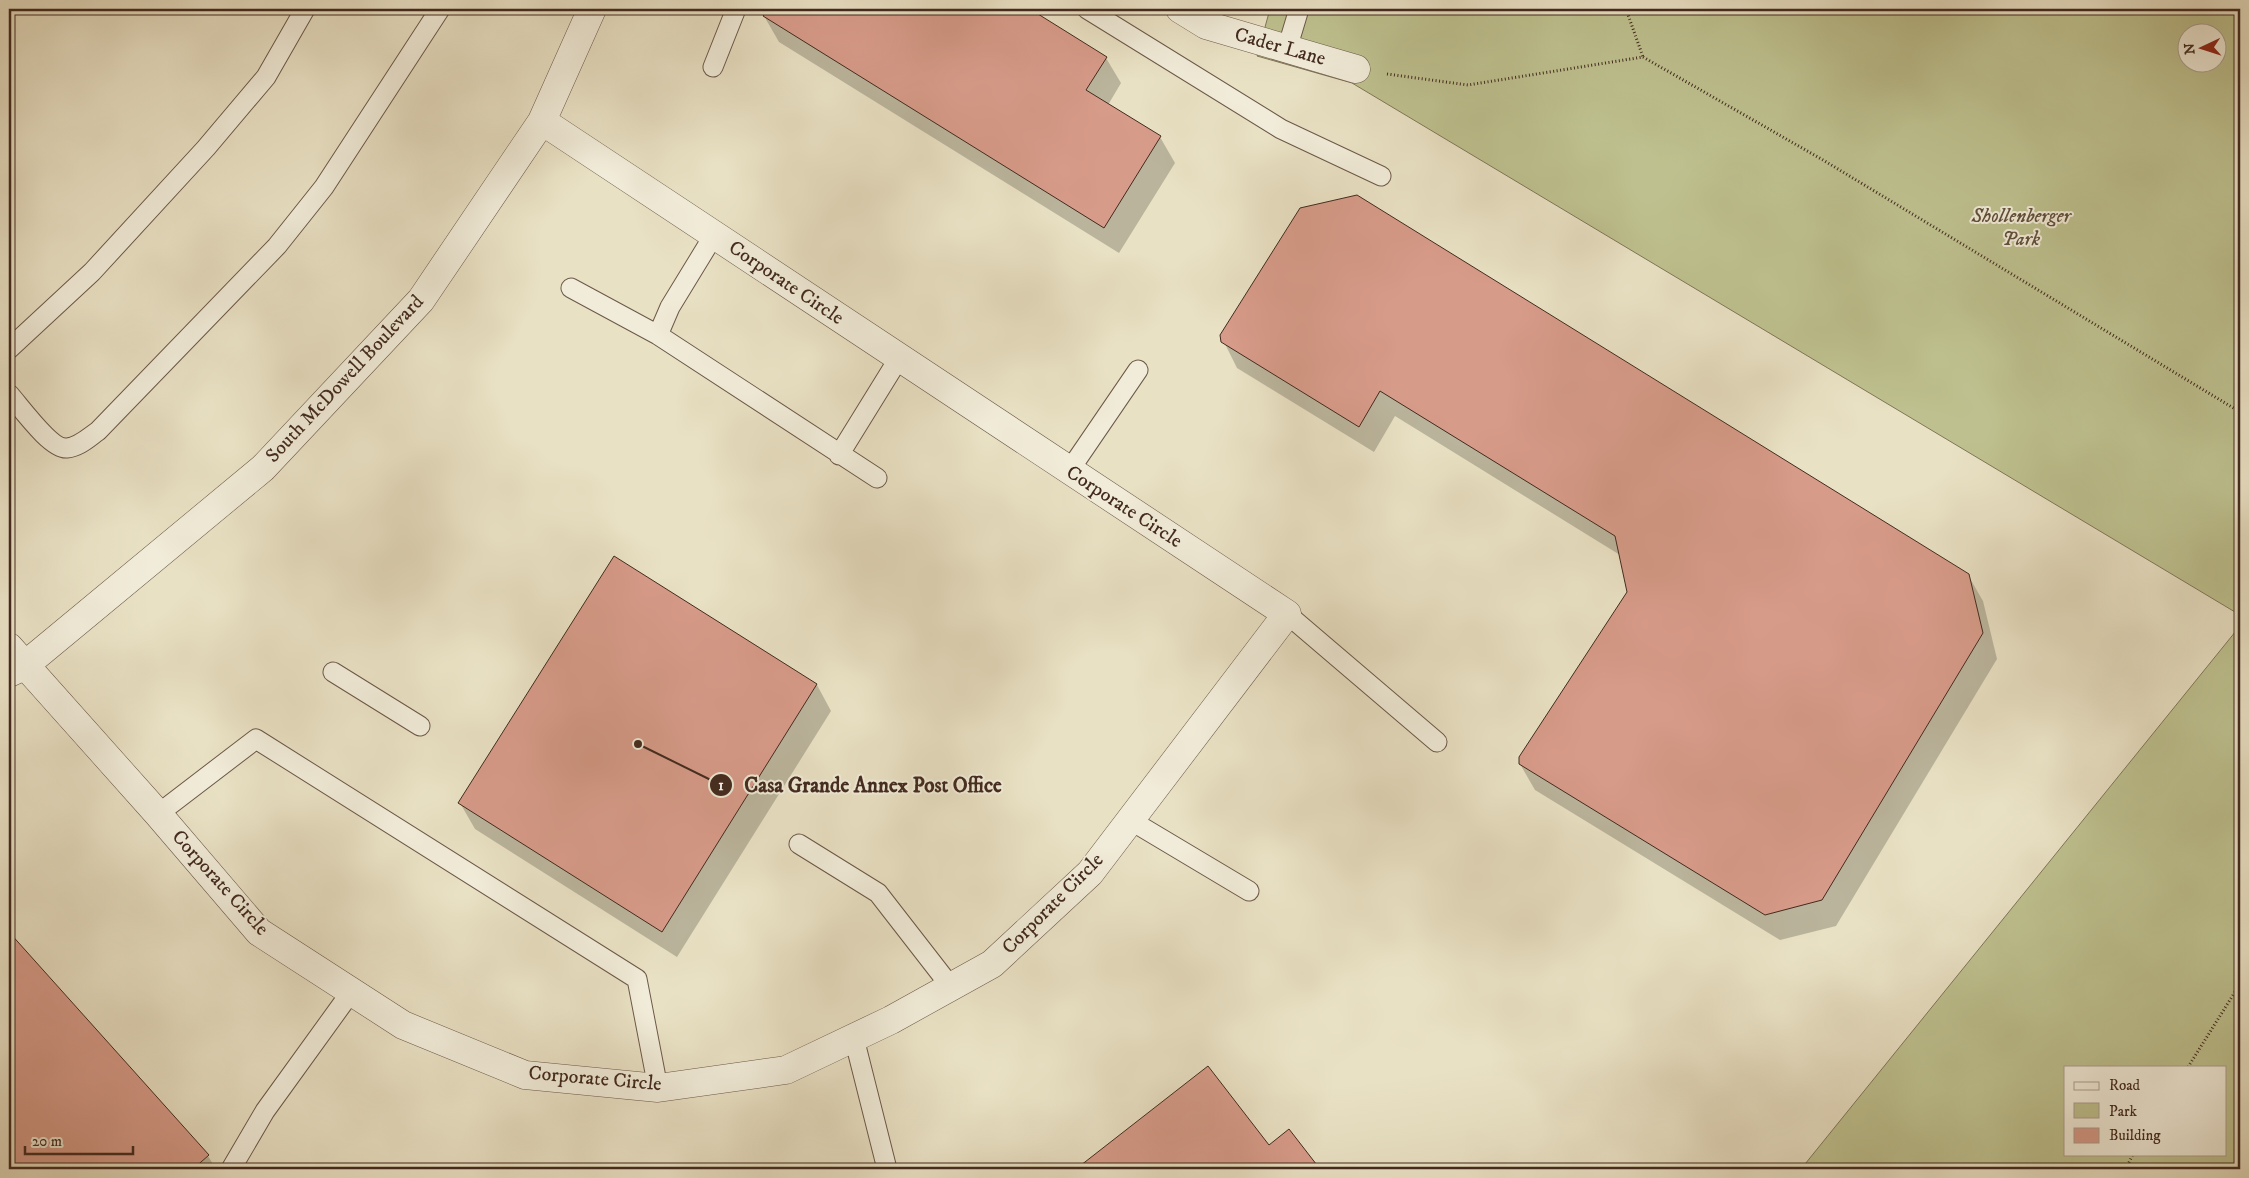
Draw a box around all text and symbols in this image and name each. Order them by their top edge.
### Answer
street label: Cader Lane [1232,22,1328,72]
north arrow [2176,22,2226,72]
text: N [2181,42,2199,55]
park label: Shollenberger Park [1970,204,2072,252]
street label: Corporate Circle [724,235,848,331]
street label: South McDowell Boulevard [261,290,429,468]
street label: Corporate Circle [1061,460,1187,554]
callout: Casa Grande Annex Post Office [709,767,1011,803]
text: Casa Grande Annex Post Office [744,773,1002,799]
text: 1 [718,776,724,795]
street label: Corporate Circle [166,825,274,941]
street label: Corporate Circle [997,848,1109,960]
street label: Corporate Circle [527,1061,663,1097]
legend [2064,1066,2226,1156]
text: Road [2109,1076,2141,1095]
text: Park [2109,1102,2138,1121]
scale bar [25,1123,132,1155]
text: Building [2109,1126,2161,1145]
text: 20 m [32,1132,62,1151]

